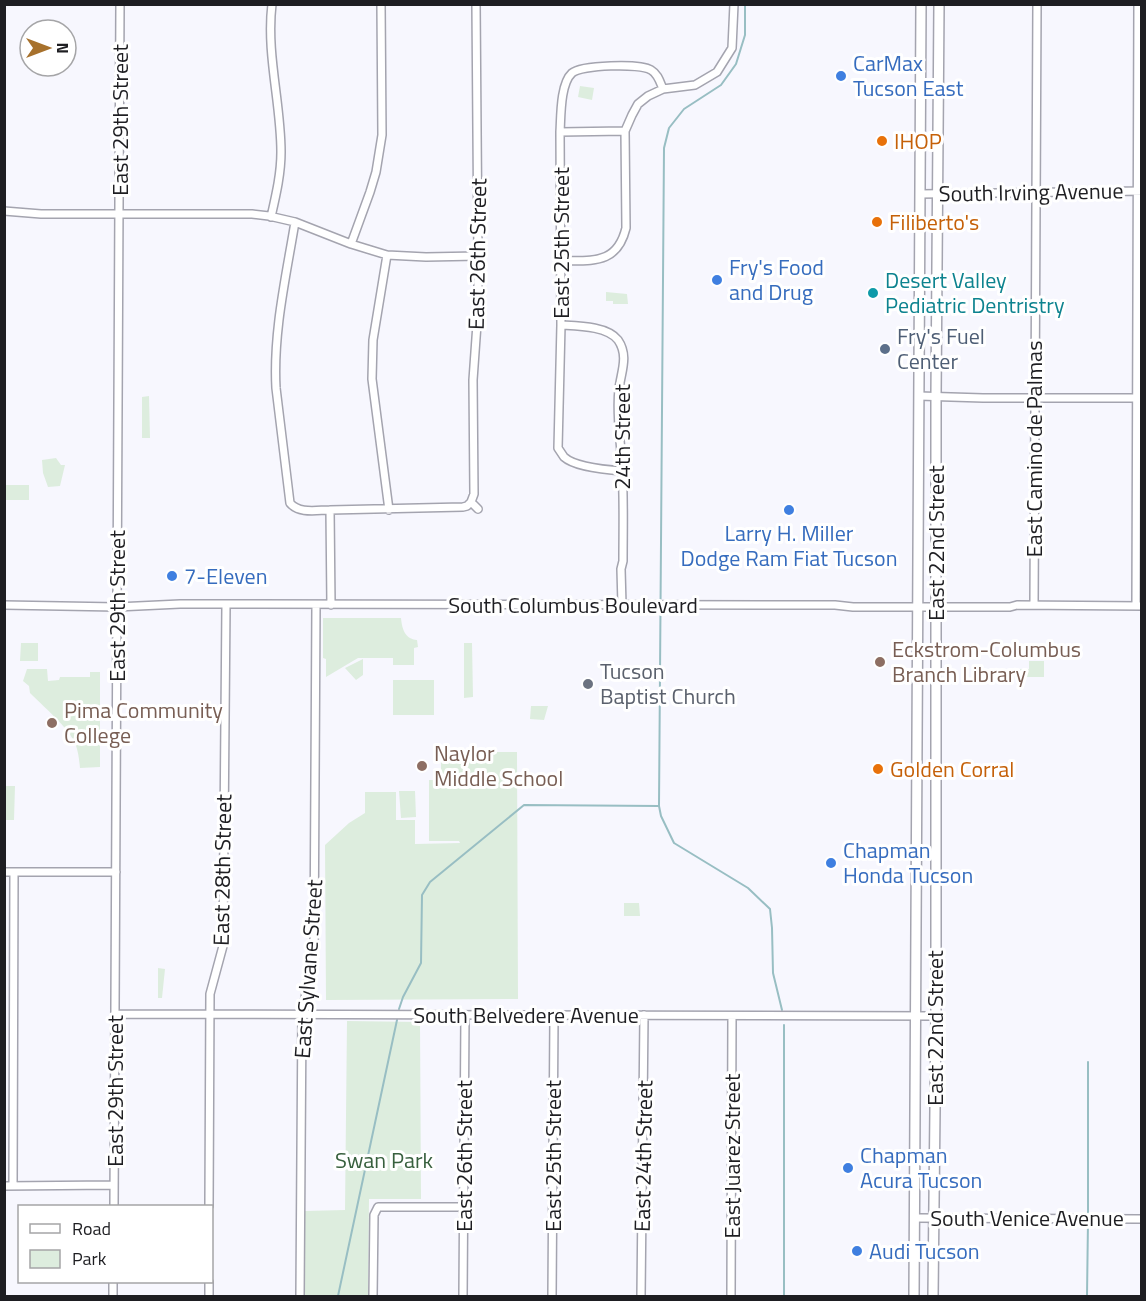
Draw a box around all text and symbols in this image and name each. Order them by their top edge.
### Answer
north arrow [18,18,78,78]
text: N [51,42,75,54]
street label: East 29th Street [103,44,137,196]
place label: CarMax Tucson East [853,46,964,105]
marker: CarMax Tucson East [834,69,848,83]
place label: IHOP [894,124,942,158]
marker: IHOP [875,134,889,148]
street label: East 25th Street [544,167,578,319]
street label: South Irving Avenue [938,173,1124,211]
street label: East 26th Street [459,178,495,330]
place label: Filiberto's [889,205,979,239]
marker: Filiberto's [870,215,884,229]
place label: Fry's Food and Drug [729,250,824,309]
place label: Desert Valley Pediatric Dentristry [885,263,1065,322]
marker: Fry's Food and Drug [710,273,724,287]
marker: Desert Valley Pediatric Dentristry [866,286,880,300]
place label: Fry's Fuel Center [897,319,985,378]
street label: East Camino de Palmas [1017,341,1051,557]
marker: Fry's Fuel Center [878,342,892,356]
street label: 24th Street [605,384,639,490]
street label: East 22nd Street [919,465,953,621]
marker: Larry H. Miller Dodge Ram Fiat Tucson [782,503,796,517]
place label: Larry H. Miller Dodge Ram Fiat Tucson [680,516,898,575]
street label: East 29th Street [100,530,134,682]
place label: 7-Eleven [184,559,267,593]
marker: 7-Eleven [165,569,179,583]
street label: South Columbus Boulevard [448,588,698,622]
place label: Eckstrom-Columbus Branch Library [892,632,1081,691]
place label: Tucson Baptist Church [600,654,736,713]
marker: Eckstrom-Columbus Branch Library [873,655,887,669]
marker: Tucson Baptist Church [581,677,595,691]
place label: Pima Community College [64,693,223,752]
marker: Pima Community College [45,716,59,730]
place label: Naylor Middle School [434,736,563,795]
place label: Golden Corral [890,752,1014,786]
marker: Naylor Middle School [415,759,429,773]
marker: Golden Corral [871,762,885,776]
street label: East 28th Street [204,794,240,946]
place label: Chapman Honda Tucson [843,833,973,892]
marker: Chapman Honda Tucson [824,856,838,870]
street label: East Sylvane Street [285,878,331,1060]
street label: East 22nd Street [918,950,952,1106]
street label: South Belvedere Avenue [413,998,639,1032]
street label: East 29th Street [98,1015,132,1167]
street label: East Juarez Street [715,1073,749,1239]
street label: East 26th Street [447,1080,481,1232]
street label: East 25th Street [536,1080,570,1232]
street label: East 24th Street [625,1080,661,1232]
place label: Chapman Acura Tucson [860,1138,982,1197]
park label: Swan Park [335,1143,434,1177]
marker: Chapman Acura Tucson [841,1161,855,1175]
street label: South Venice Avenue [930,1201,1124,1235]
legend [18,1205,213,1283]
text: Road [72,1215,111,1242]
place label: Audi Tucson [869,1234,980,1268]
marker: Audi Tucson [850,1244,864,1258]
text: Park [72,1245,107,1272]

